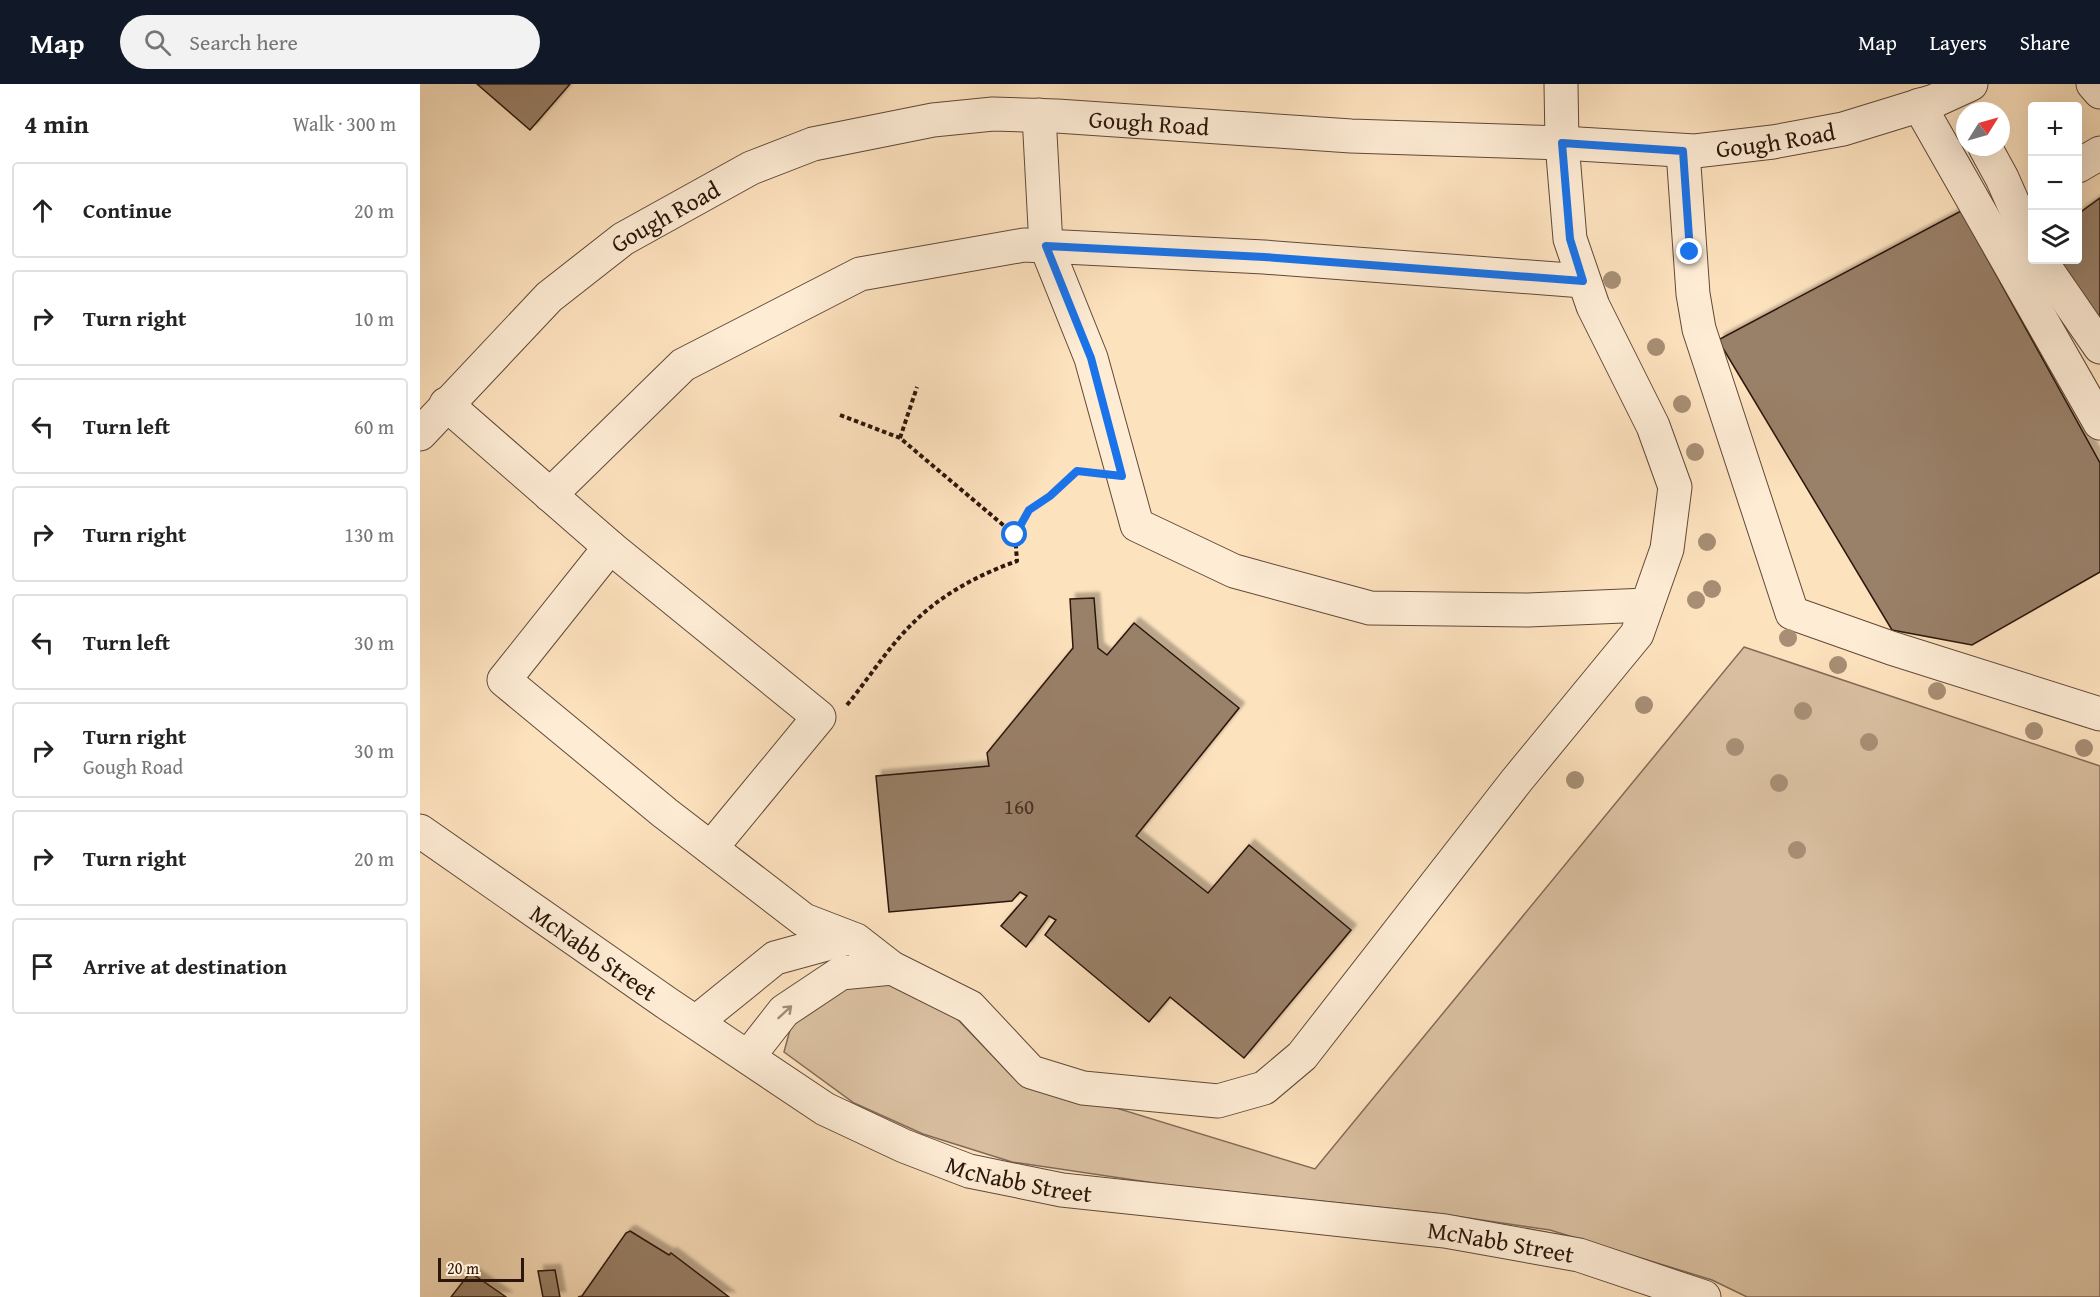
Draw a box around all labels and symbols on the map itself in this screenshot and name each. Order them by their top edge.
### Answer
street label: Gough Road [1088,101,1210,144]
north arrow [1956,102,2010,156]
street label: Gough Road [1714,113,1838,166]
street label: Gough Road [602,171,726,260]
route end [1676,238,1702,264]
route start [1001,521,1027,547]
house number: 160 [1004,791,1034,822]
street label: McNabb Street [523,896,665,1009]
one-way arrow [777,1005,792,1019]
street label: McNabb Street [941,1146,1094,1211]
street label: McNabb Street [1426,1212,1577,1271]
scale bar [438,1255,524,1282]

